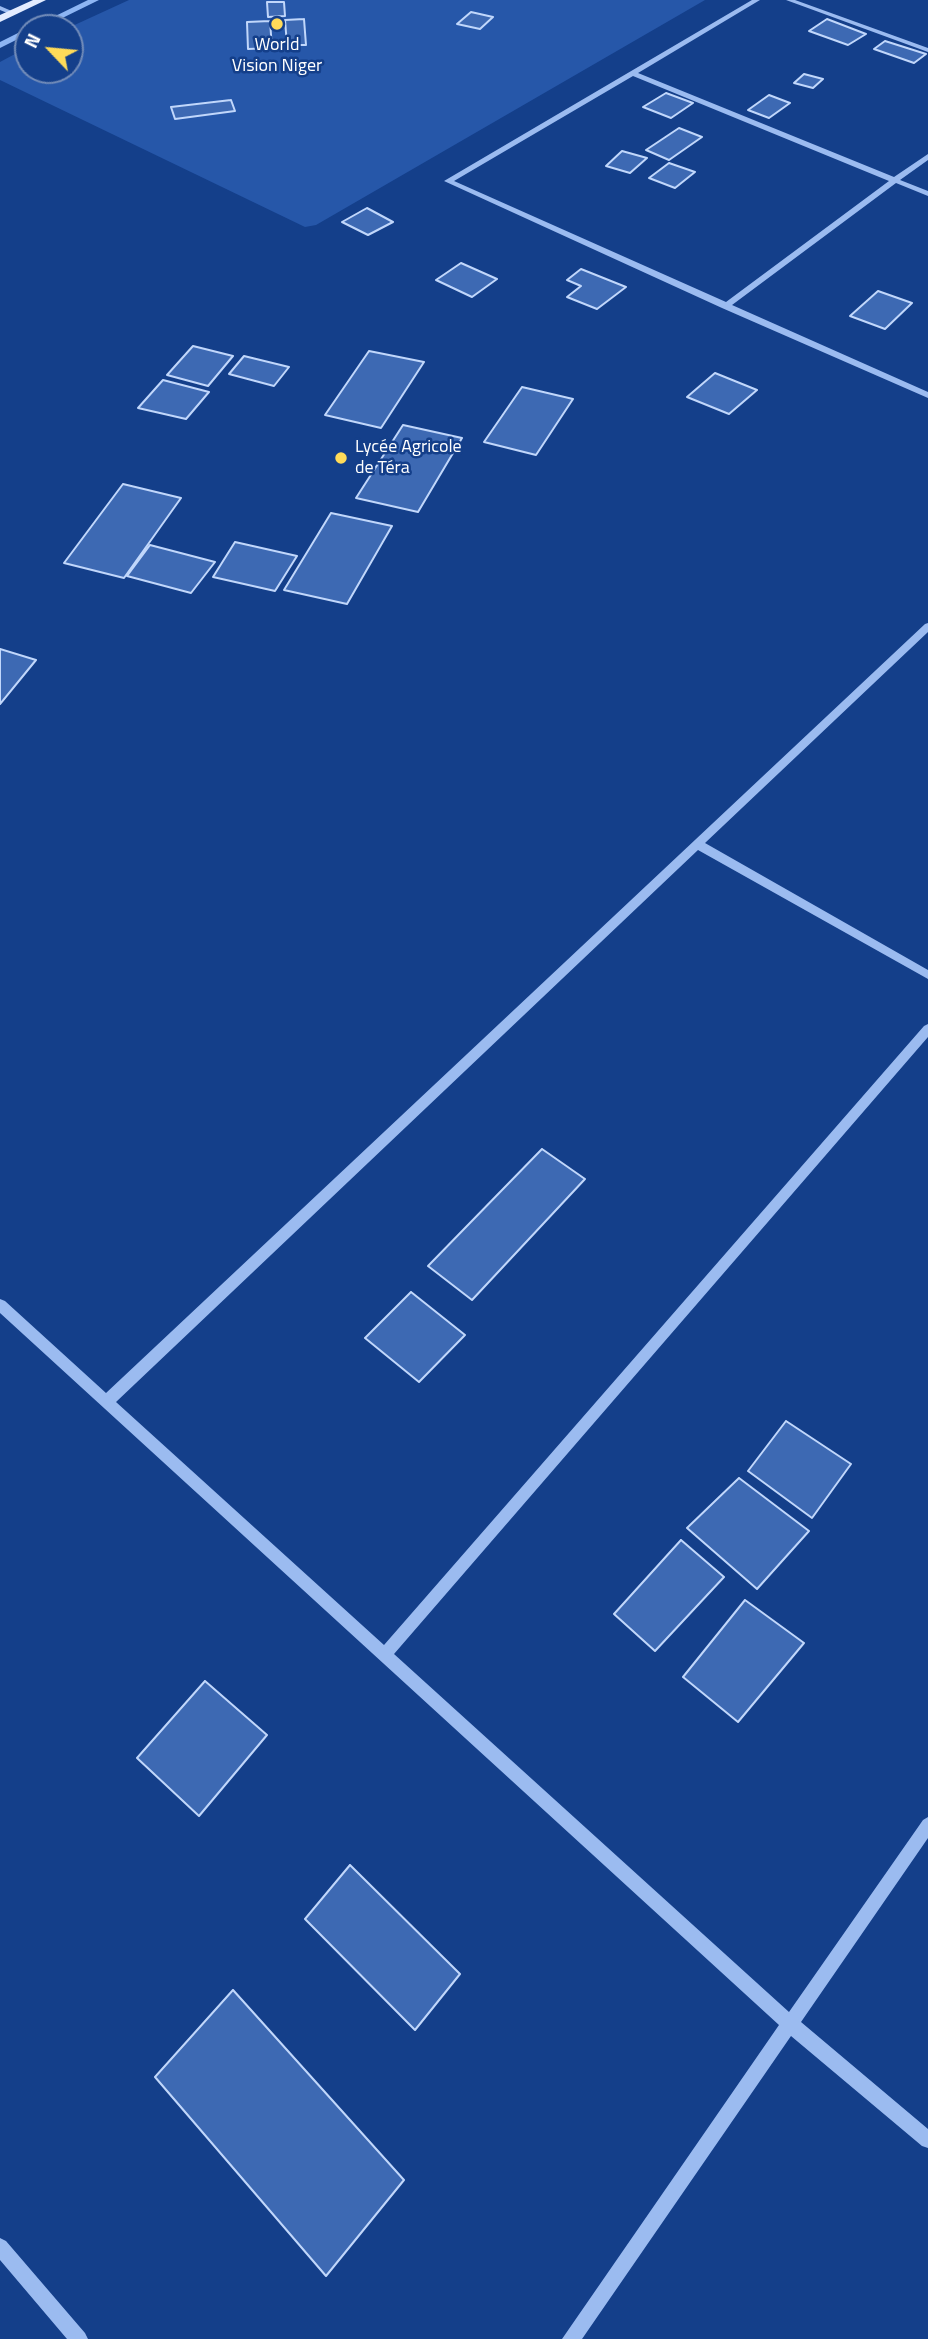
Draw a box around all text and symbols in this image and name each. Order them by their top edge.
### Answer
north arrow [14,14,84,84]
marker: World Vision Niger [269,16,285,32]
text: N [16,28,47,53]
place label: World Vision Niger [232,35,322,78]
place label: Lycée Agricole de Téra [355,437,462,480]
marker: Lycée Agricole de Téra [333,450,349,466]

